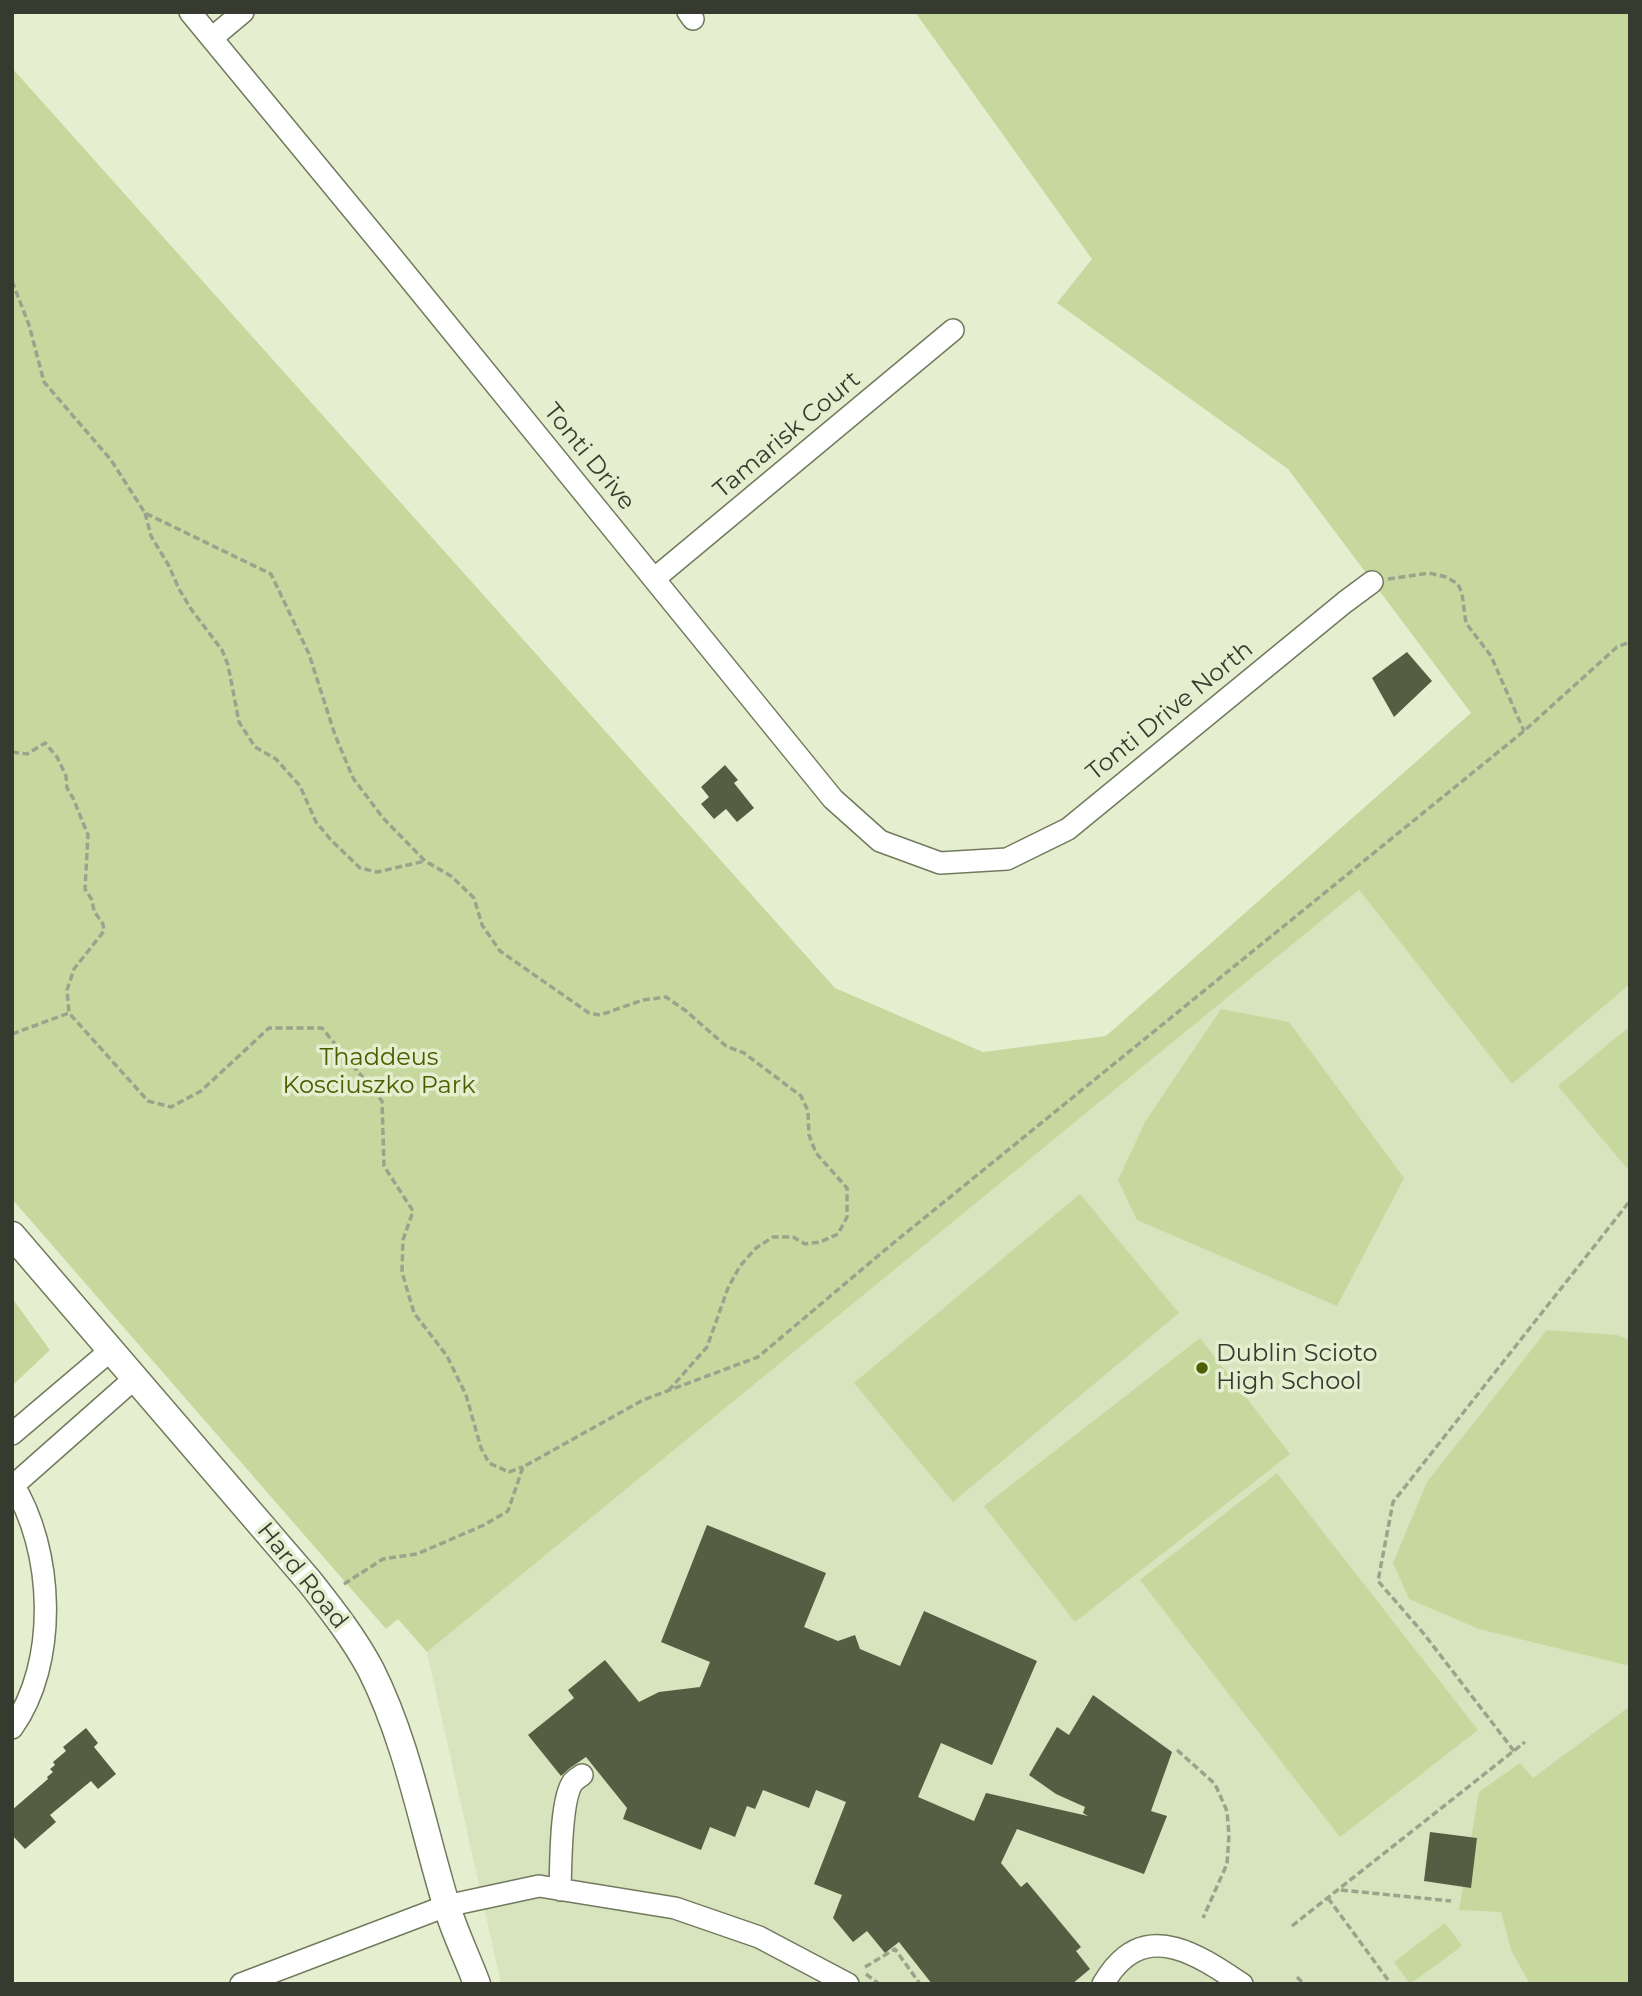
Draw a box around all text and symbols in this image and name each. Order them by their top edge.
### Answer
street label: Tamarisk Court [708,365,866,505]
street label: Tonti Drive [537,398,641,516]
street label: Tonti Drive North [1081,635,1259,787]
park label: Thaddeus Kosciuszko Park [282,1044,476,1100]
place label: Dublin Scioto High School [1216,1340,1378,1396]
marker: Dublin Scioto High School [1194,1360,1210,1376]
street label: Hard Road [250,1517,354,1635]

